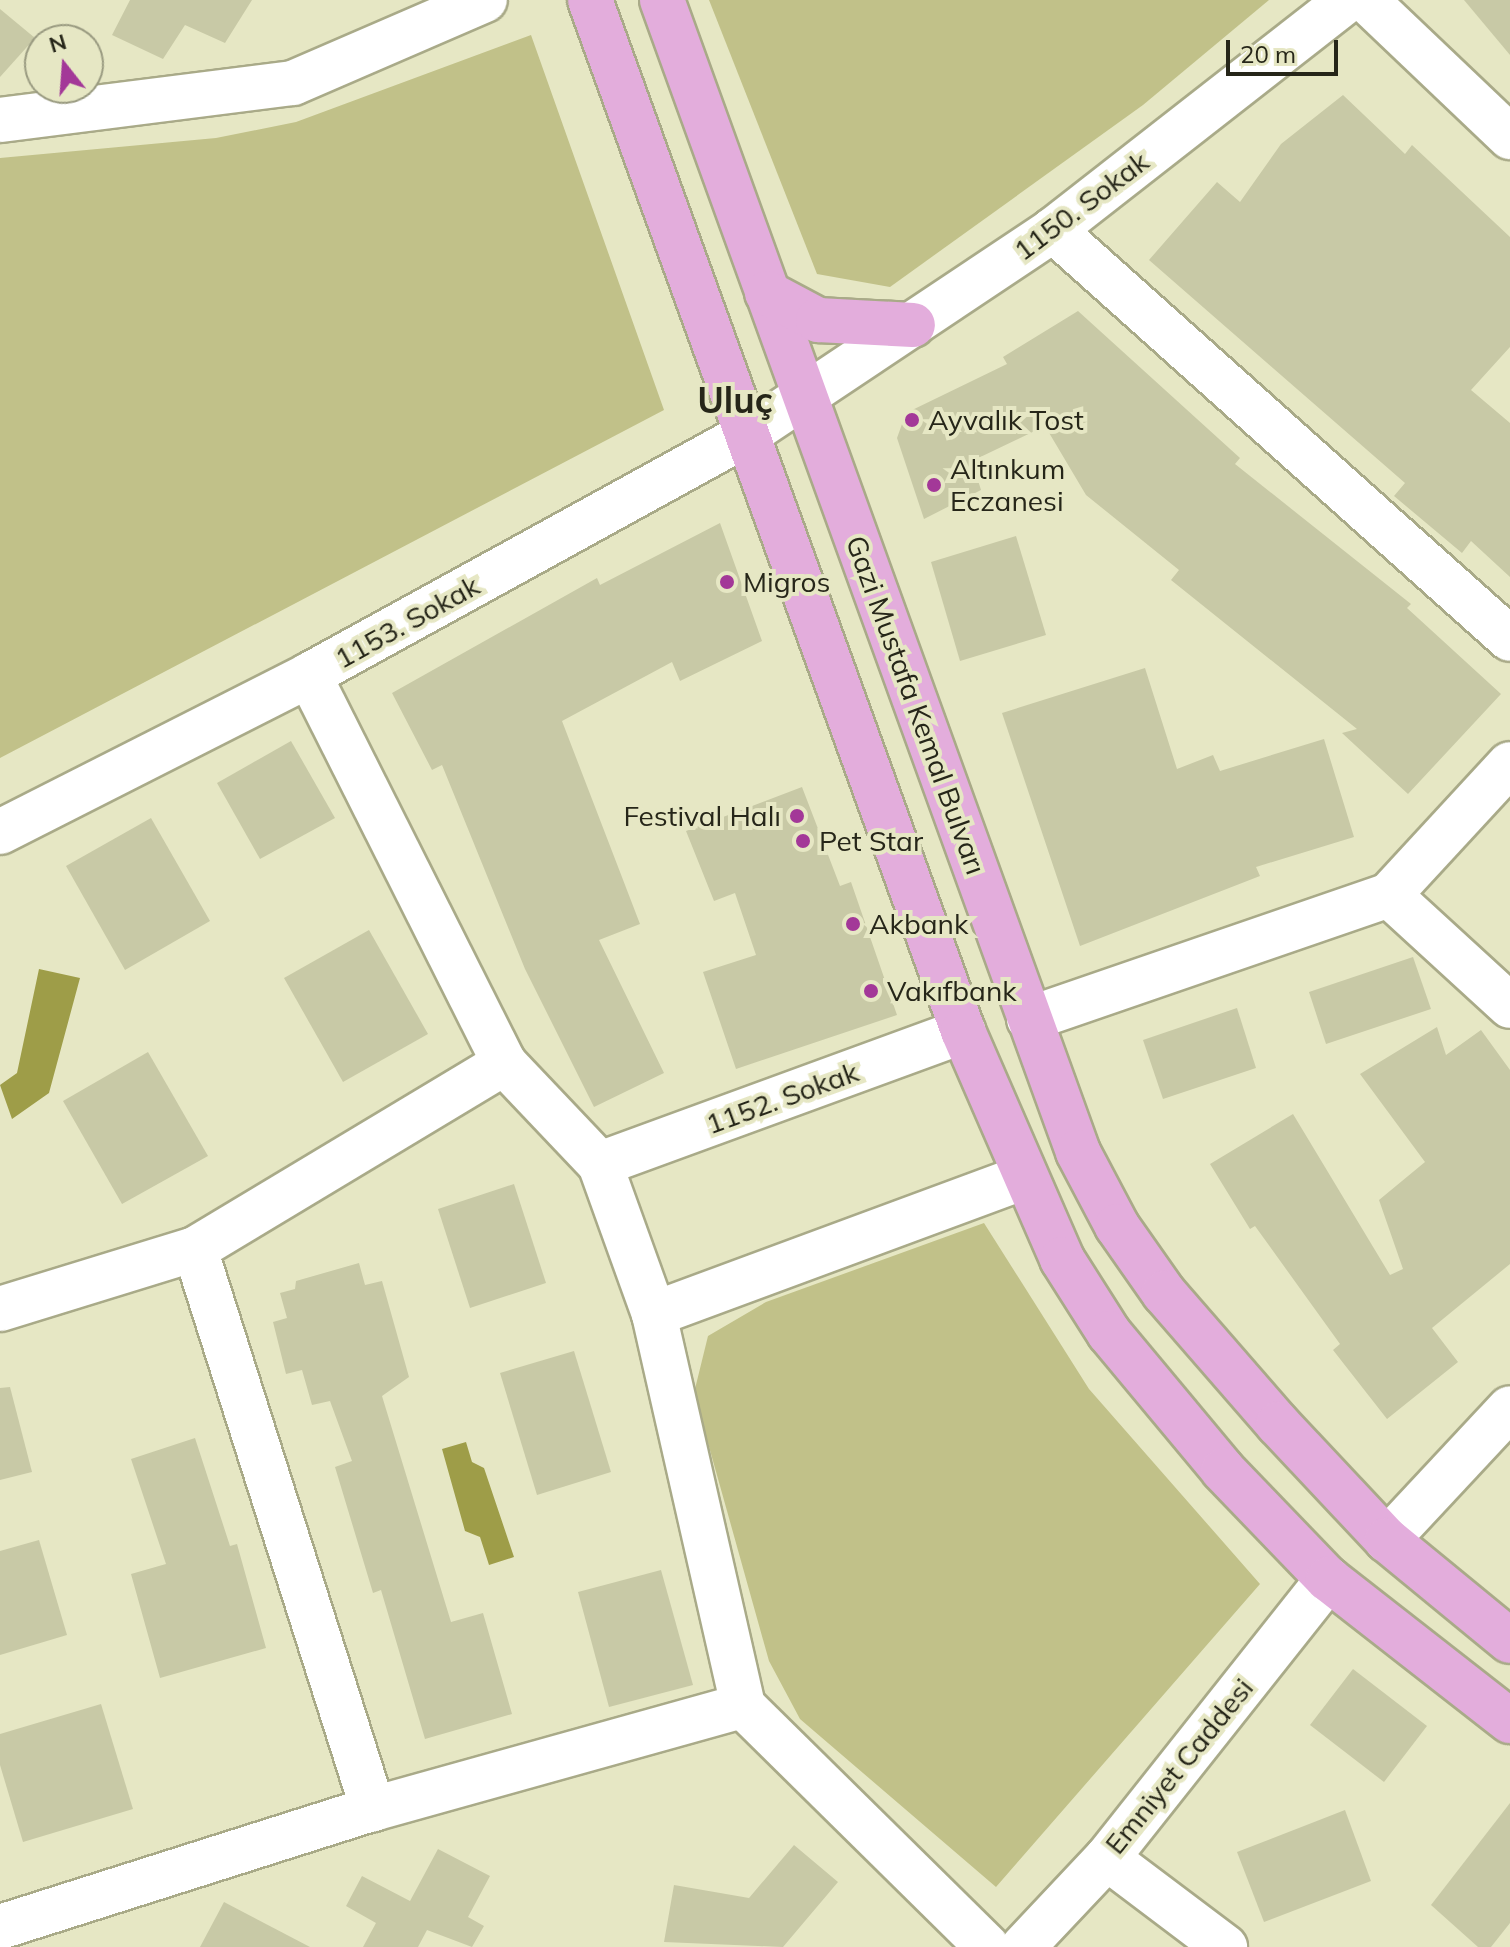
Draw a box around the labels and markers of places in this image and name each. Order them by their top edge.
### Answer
place label: Ayvalık Tost [928,403,1084,437]
marker: Ayvalık Tost [903,411,921,429]
place label: Altınkum Eczanesi [950,452,1065,518]
marker: Altınkum Eczanesi [925,476,943,494]
place label: Migros [743,565,830,599]
marker: Migros [718,573,736,591]
place label: Festival Halı [623,799,781,833]
marker: Festival Halı [788,807,806,825]
place label: Pet Star [819,824,923,858]
marker: Pet Star [794,832,812,850]
place label: Akbank [869,907,968,941]
marker: Akbank [844,915,862,933]
place label: Vakıfbank [887,974,1017,1008]
marker: Vakıfbank [862,982,880,1000]

